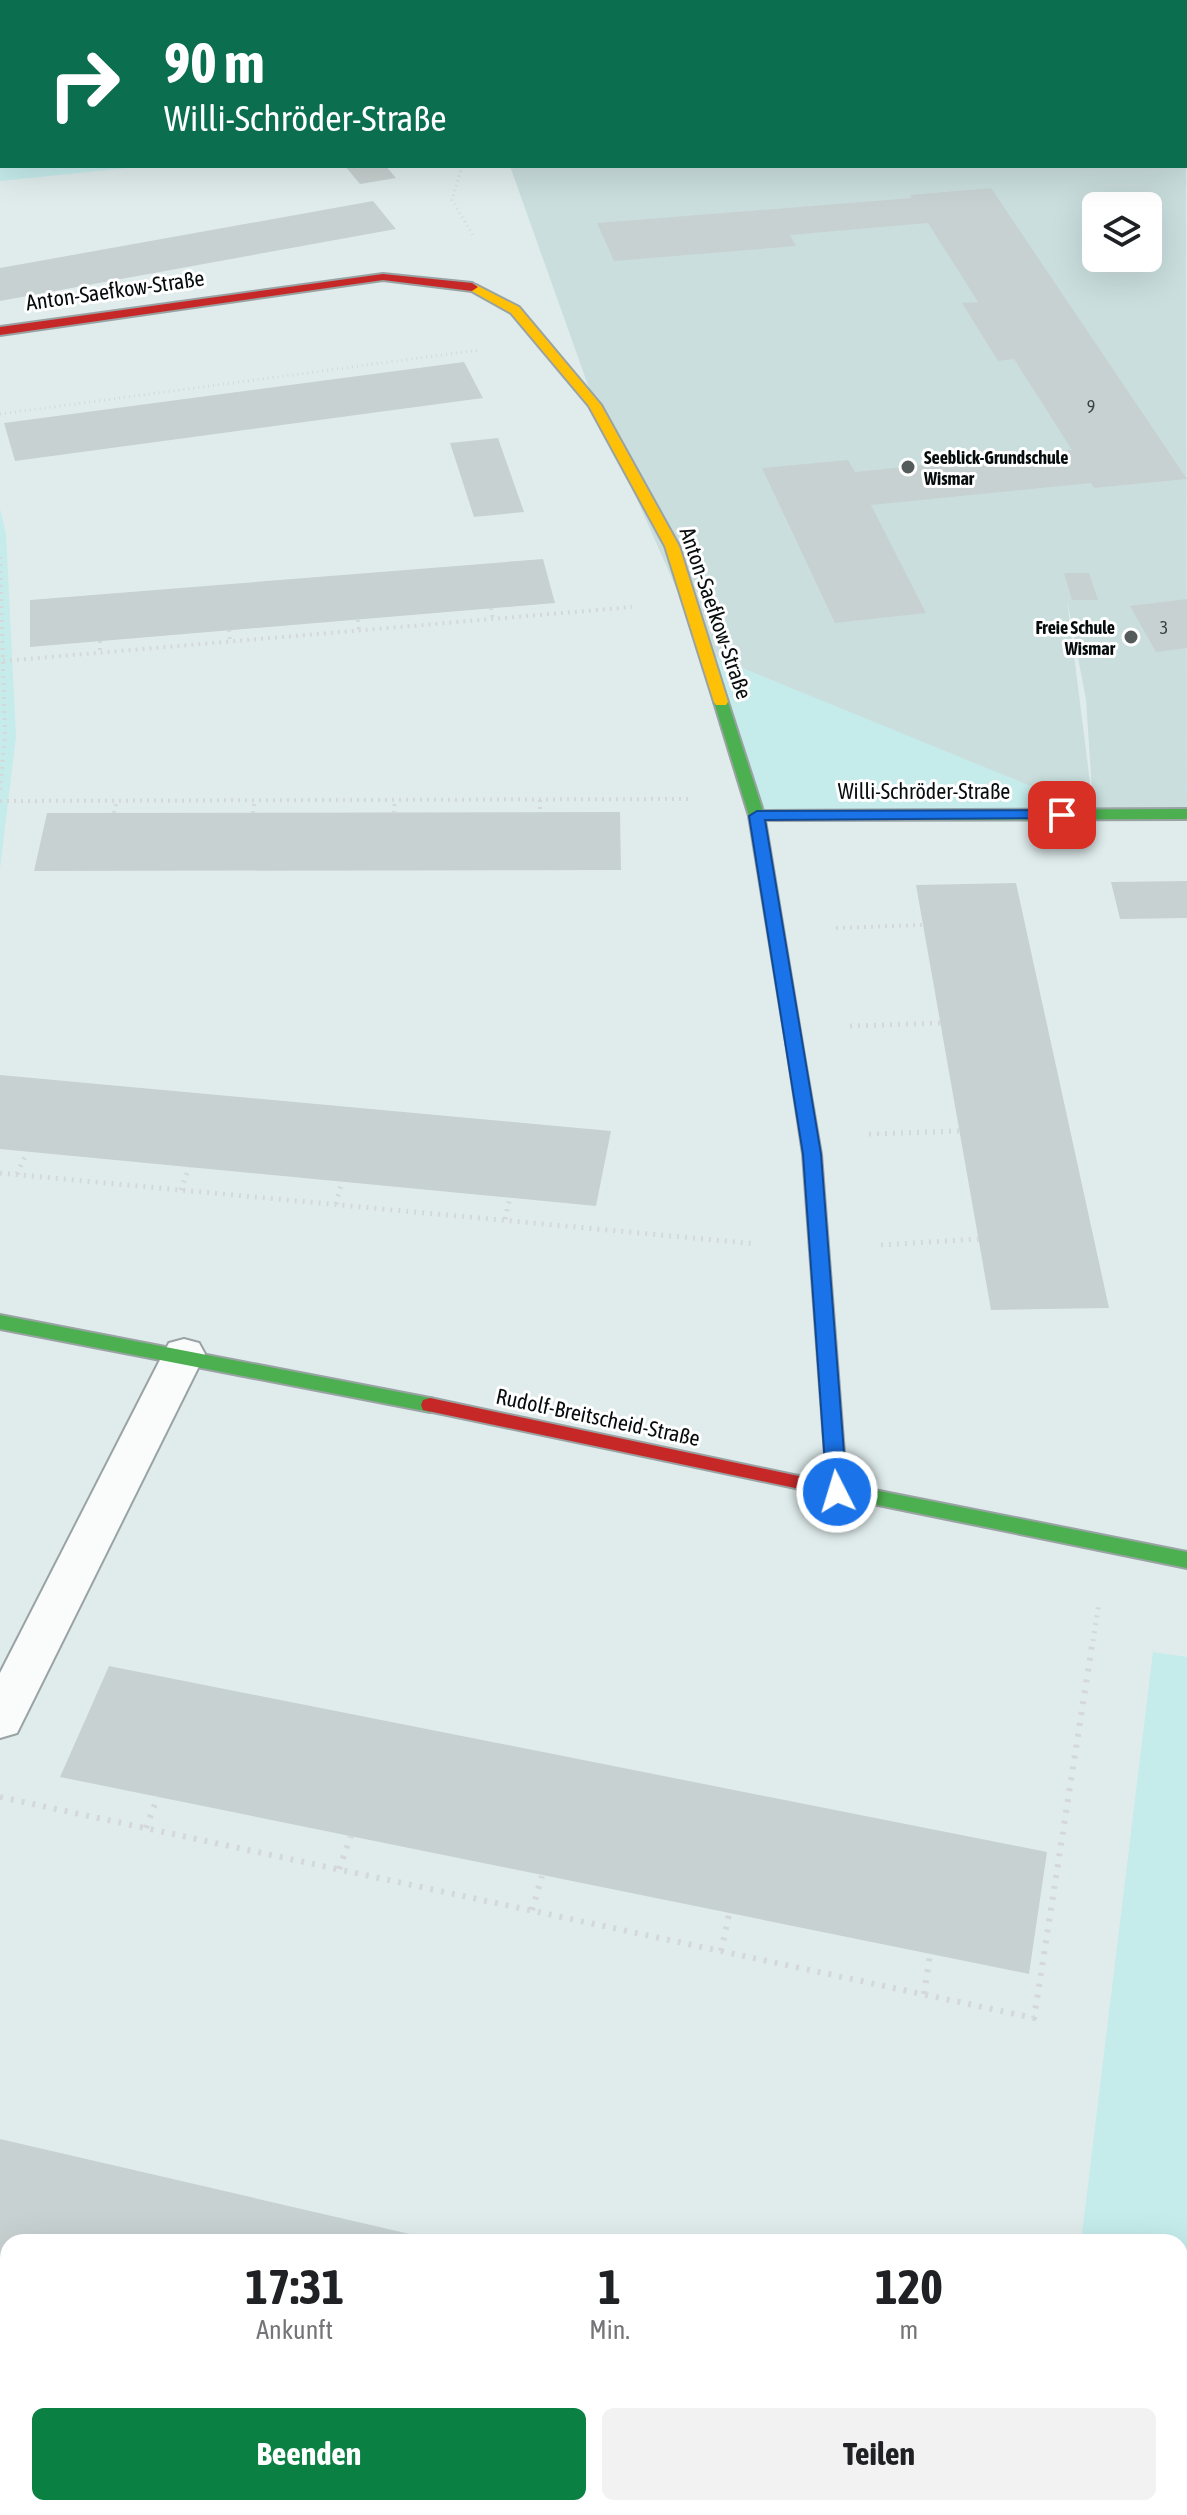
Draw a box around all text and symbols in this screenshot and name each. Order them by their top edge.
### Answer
text: 90 m [164,31,265,95]
icon: right [32,32,136,136]
text: Willi-Schröder-Straße [164,97,447,139]
map controls [1082,192,1162,272]
button: layers [1082,192,1162,272]
street label: Anton-Saefkow-Straße [24,265,206,315]
house number: 9 [1087,396,1095,417]
place label: Seeblick-Grundschule Wismar [923,447,1068,489]
marker: Seeblick-Grundschule Wismar [899,458,917,476]
street label: Anton-Saefkow-Straße [674,524,758,702]
place label: Freie Schule Wismar [1035,617,1116,659]
house number: 3 [1160,617,1168,638]
marker: Freie Schule Wismar [1122,628,1140,646]
street label: Willi-Schröder-Straße [838,778,1010,804]
pin [1028,781,1096,849]
icon: arrive [1040,793,1084,837]
street label: Rudolf-Breitscheid-Straße [494,1383,702,1451]
position arrow [795,1450,879,1534]
text: 17:31 [245,2259,344,2314]
text: 1 [598,2259,621,2314]
text: 120 [875,2259,943,2314]
text: Ankunft [256,2315,333,2345]
text: Min. [589,2315,630,2345]
text: m [900,2315,918,2345]
button: Beenden [32,2408,586,2500]
button: Teilen [602,2408,1156,2500]

